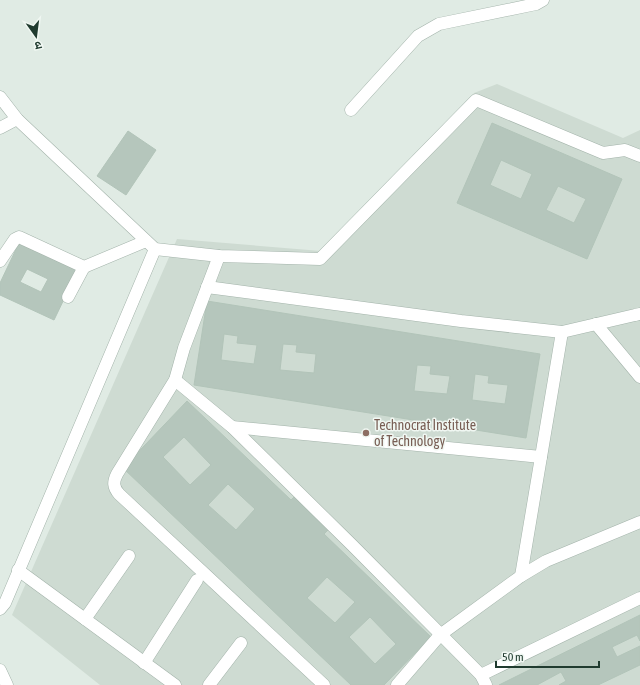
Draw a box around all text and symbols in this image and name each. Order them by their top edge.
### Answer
north arrow [16,16,56,56]
text: उ [33,39,43,52]
place label: Technocrat Institute of Technology [374,417,476,449]
marker: Technocrat Institute of Technology [361,428,371,438]
scale bar [496,643,599,669]
text: 50 m [502,650,524,664]

